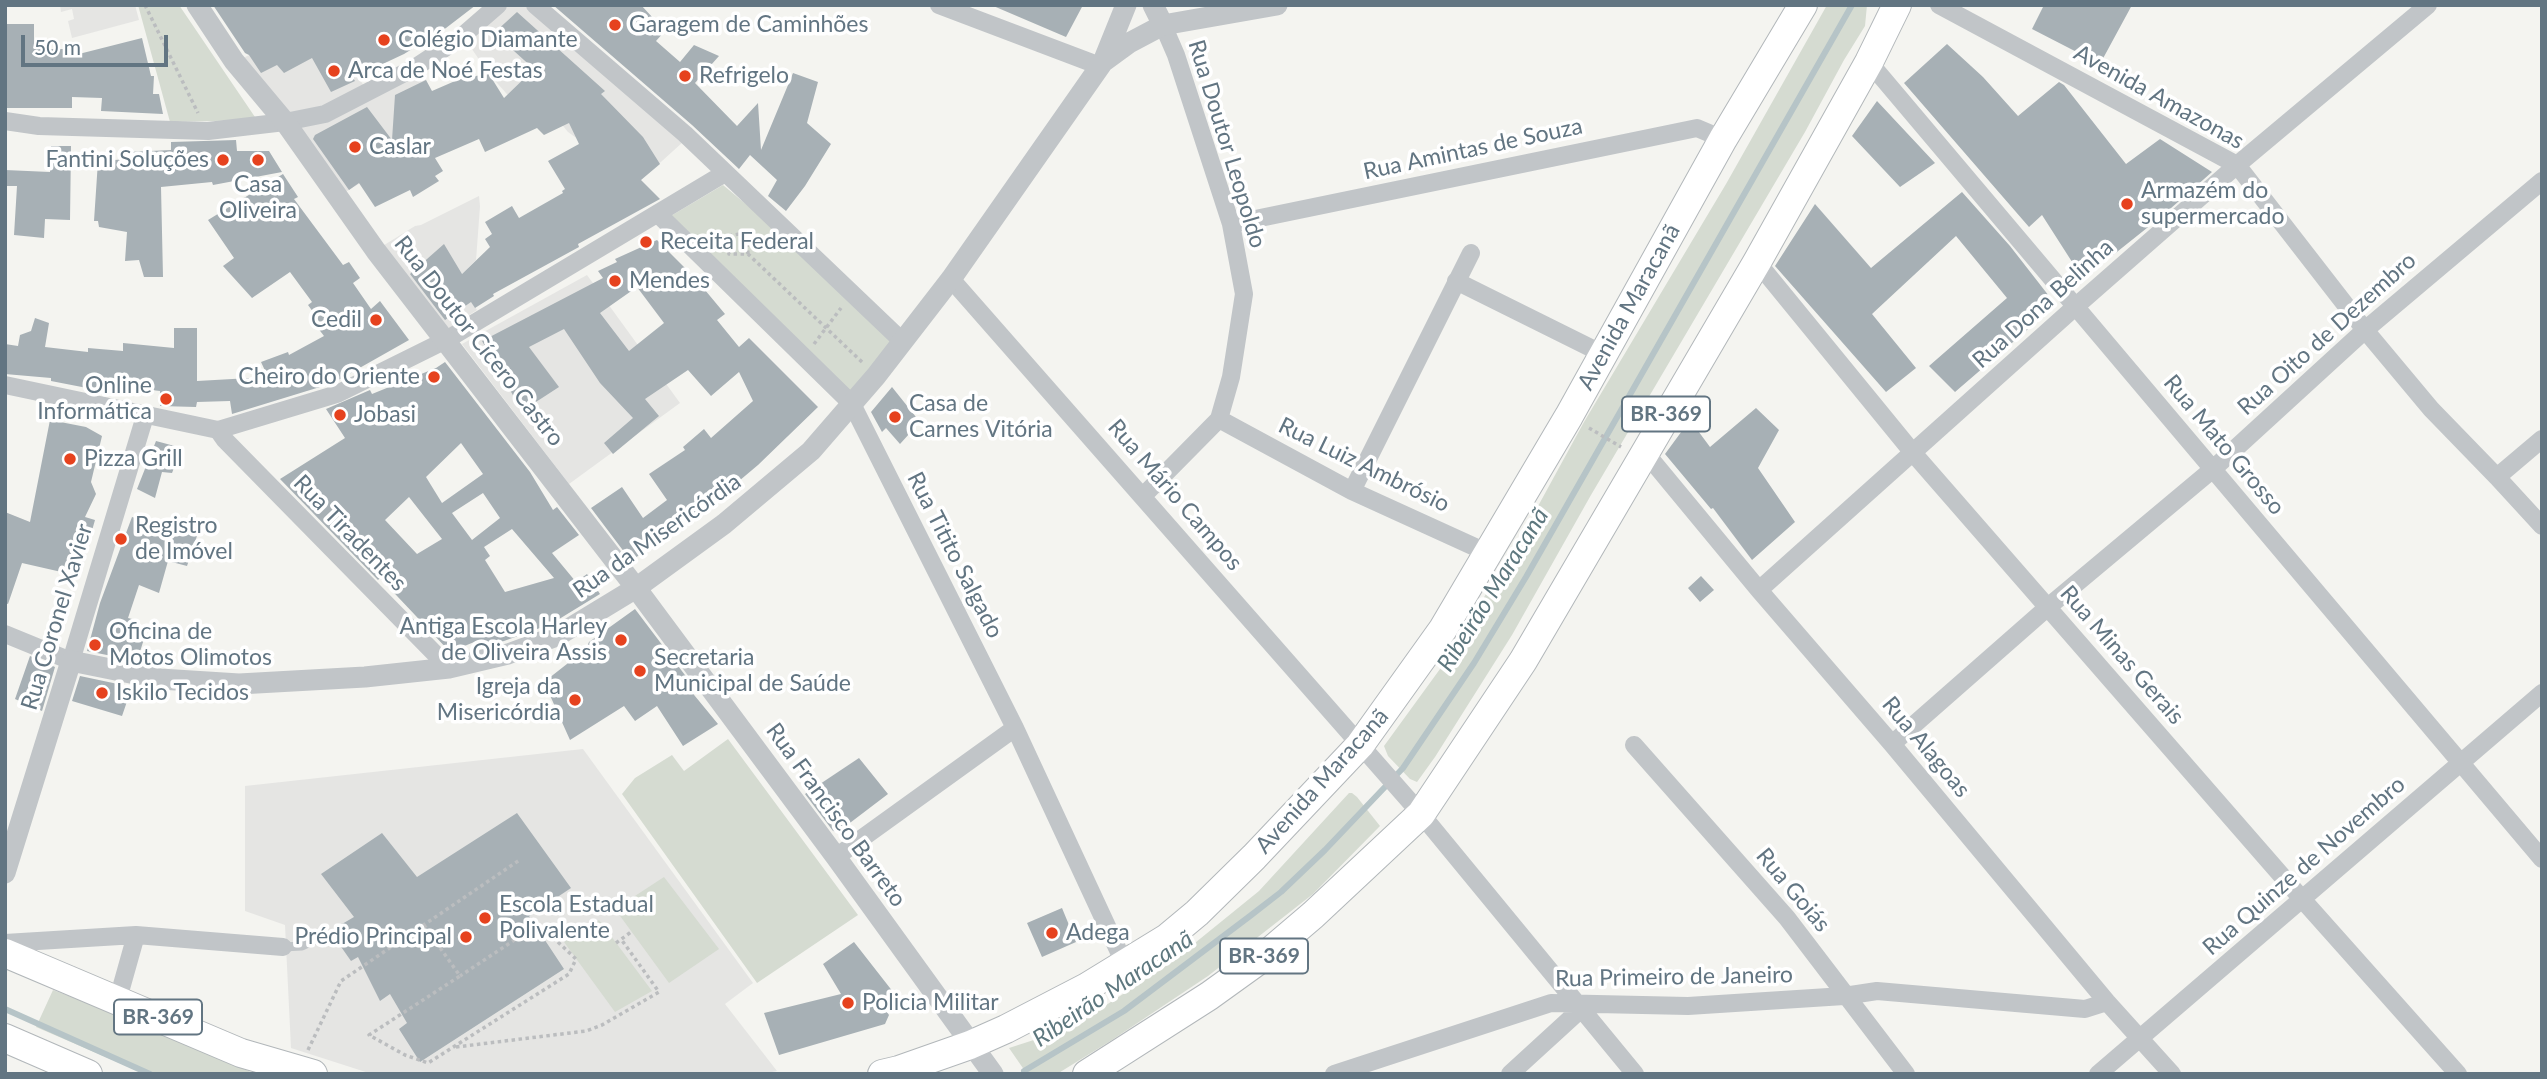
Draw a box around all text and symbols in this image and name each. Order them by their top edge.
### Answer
place label: Garagem de Caminhões [629,11,868,39]
marker: Garagem de Caminhões [607,17,623,33]
scale bar [24,21,172,65]
place label: Colégio Diamante [398,26,578,54]
marker: Colégio Diamante [376,32,392,48]
text: 50 m [34,34,81,59]
street label: Rua Doutor Leopoldo [1182,37,1272,251]
street label: Avenida Amazonas [2069,39,2249,155]
place label: Arca de Noé Festas [348,57,543,85]
place label: Refrigelo [699,62,789,90]
marker: Arca de Noé Festas [326,63,342,79]
marker: Refrigelo [677,68,693,84]
street label: Rua Amintas de Souza [1361,112,1585,186]
place label: Caslar [369,133,431,161]
marker: Caslar [347,139,363,155]
place label: Fantini Soluções [45,146,209,174]
marker: Fantini Soluções [215,152,231,168]
marker: Casa Oliveira [250,152,266,168]
place label: Casa Oliveira [219,171,297,225]
place label: Armazém do supermercado [2141,177,2284,231]
marker: Armazém do supermercado [2119,196,2135,212]
street label: Avenida Maracanã [1572,219,1686,395]
place label: Receita Federal [660,228,814,256]
street label: Rua Doutor Cícero Castro [388,230,570,452]
marker: Receita Federal [638,234,654,250]
street label: Rua Dona Belinha [1967,234,2119,374]
street label: Rua Oito de Dezembro [2232,247,2422,421]
place label: Mendes [629,267,710,295]
marker: Mendes [607,273,623,289]
place label: Cedil [311,306,362,334]
marker: Cedil [368,312,384,328]
place label: Cheiro do Oriente [238,363,420,391]
marker: Cheiro do Oriente [426,369,442,385]
street label: Rua Mato Grosso [2158,369,2290,521]
place label: Online Informática [37,372,152,426]
place label: Casa de Carnes Vitória [909,390,1053,444]
marker: Online Informática [158,391,174,407]
road number: BR-369 [1622,396,1710,432]
place label: Jobasi [354,401,416,429]
marker: Jobasi [332,407,348,423]
marker: Casa de Carnes Vitória [887,409,903,425]
street label: Rua Luiz Ambrósio [1274,412,1454,518]
street label: Rua Mário Campos [1102,414,1248,576]
place label: Pizza Grill [84,445,183,473]
marker: Pizza Grill [62,451,78,467]
street label: Rua Titito Salgado [901,467,1009,643]
street label: Rua da Misericórdia [568,468,746,604]
street label: Rua Tiradentes [288,469,412,597]
water label: Ribeirão Maracanã [1431,503,1555,677]
place label: Registro de Imóvel [135,512,233,566]
street label: Rua Coronel Xavier [16,521,98,713]
marker: Registro de Imóvel [113,531,129,547]
street label: Rua Minas Gerais [2054,580,2190,730]
place label: Antiga Escola Harley de Oliveira Assis [400,613,607,667]
place label: Oficina de Motos Olimotos [109,618,272,672]
marker: Antiga Escola Harley de Oliveira Assis [613,632,629,648]
marker: Oficina de Motos Olimotos [87,637,103,653]
place label: Secretaria Municipal de Saúde [654,644,851,698]
marker: Secretaria Municipal de Saúde [632,663,648,679]
place label: Igreja da Misericórdia [437,673,561,727]
place label: Iskilo Tecidos [116,679,249,707]
marker: Iskilo Tecidos [94,685,110,701]
street label: Rua Alagoas [1876,691,1976,803]
marker: Igreja da Misericórdia [567,692,583,708]
street label: Avenida Maracanã [1250,703,1394,859]
street label: Rua Francisco Barreto [760,718,912,912]
street label: Rua Quinze de Novembro [2197,771,2411,961]
street label: Rua Goiás [1750,843,1836,937]
place label: Escola Estadual Polivalente [499,891,654,945]
marker: Escola Estadual Polivalente [477,910,493,926]
place label: Adega [1066,919,1130,947]
place label: Prédio Principal [294,923,452,951]
water label: Ribeirão Maracanã [1027,925,1199,1053]
marker: Adega [1044,925,1060,941]
marker: Prédio Principal [458,929,474,945]
road number: BR-369 [1220,939,1308,974]
street label: Rua Primeiro de Janeiro [1555,961,1793,993]
place label: Policia Militar [862,989,999,1017]
marker: Policia Militar [840,995,856,1011]
road number: BR-369 [114,1000,202,1034]

